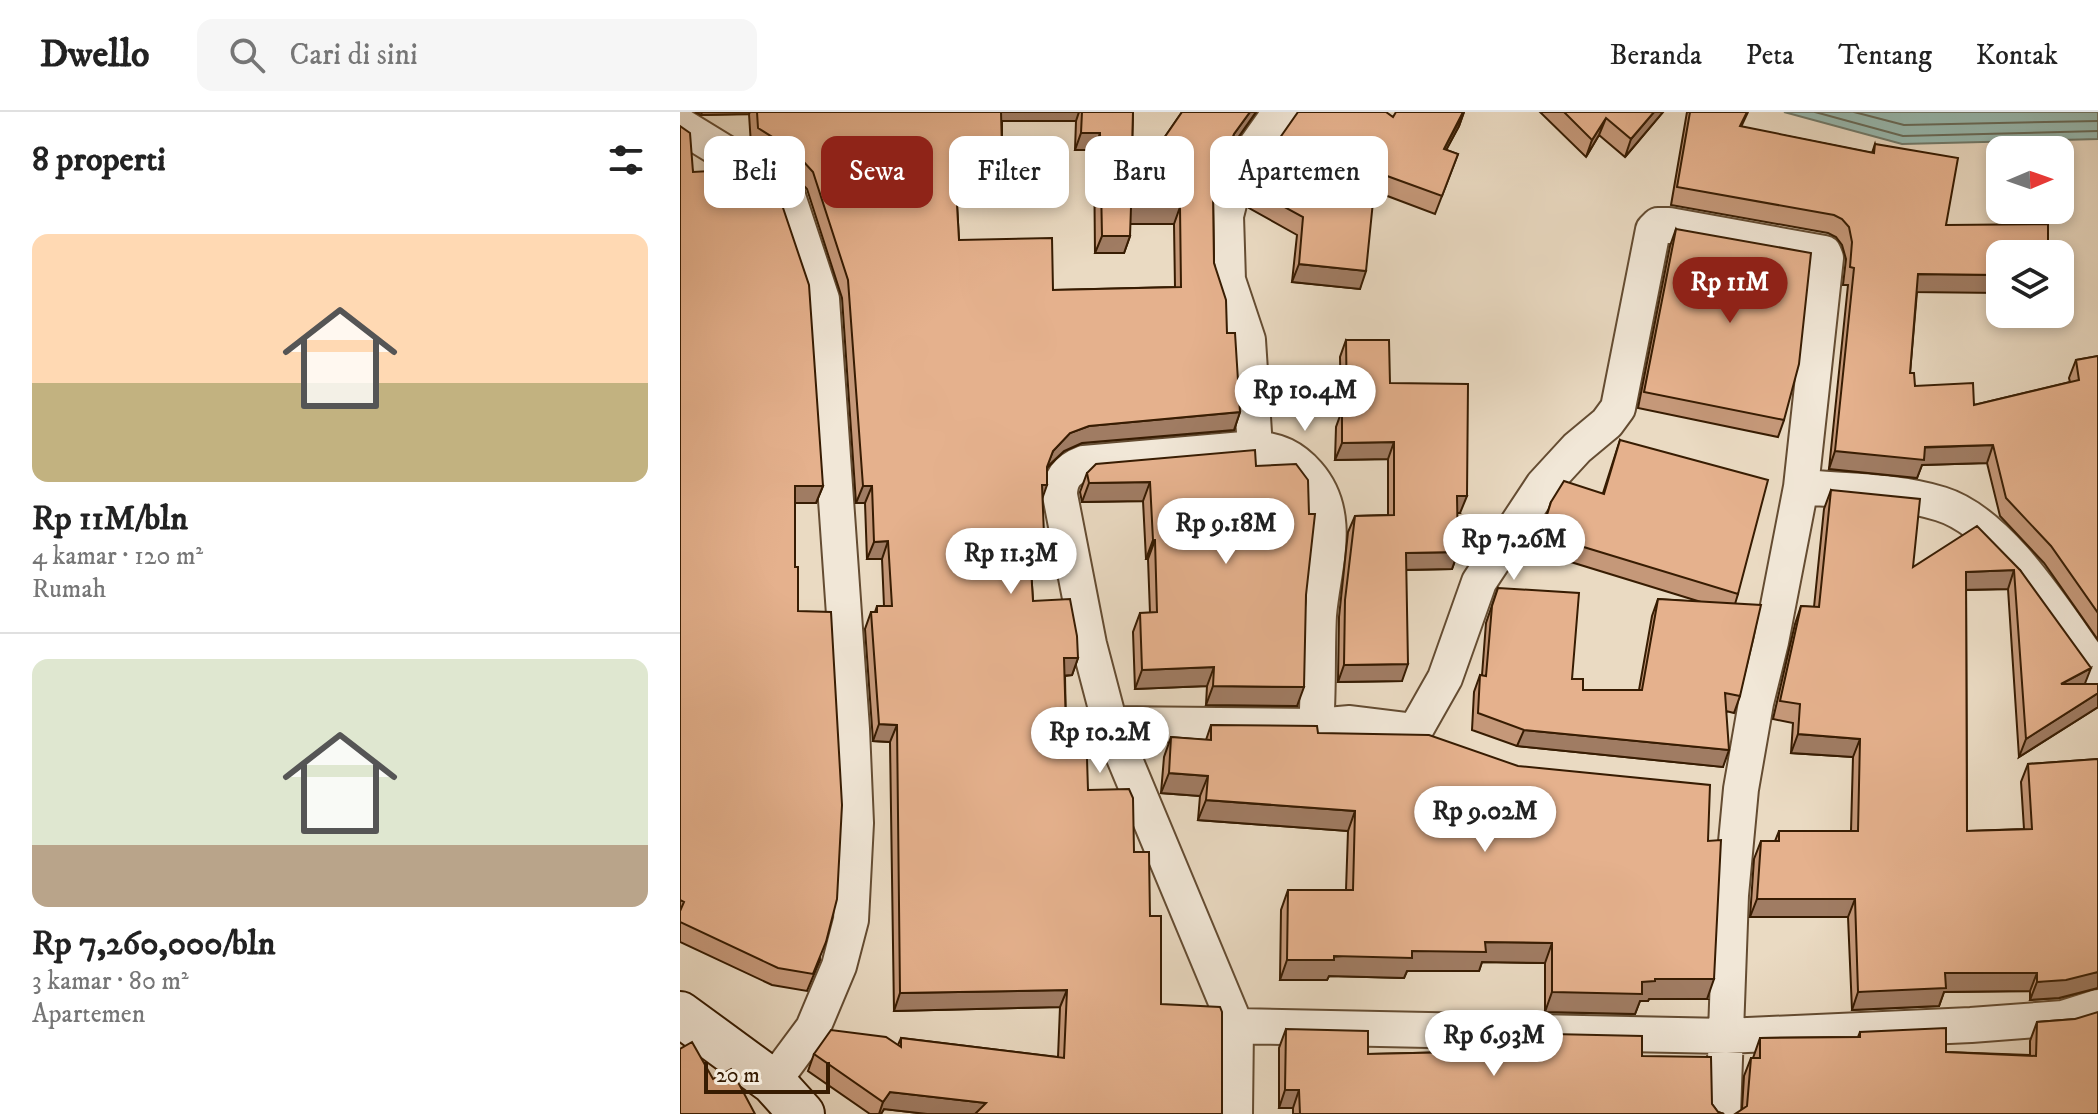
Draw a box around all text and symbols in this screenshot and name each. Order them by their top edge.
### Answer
search box [197,19,757,91]
text: Dwello [40,31,149,79]
icon: search [225,33,269,77]
text: Cari di sini [289,37,418,74]
text: Beranda [1610,38,1702,73]
text: Peta [1746,38,1794,73]
text: Tentang [1838,38,1932,73]
text: Kontak [1976,38,2058,73]
chip: Beli [704,136,805,208]
chip: Sewa [821,136,933,208]
chip: Filter [949,136,1069,208]
chip: Baru [1085,136,1194,208]
chip: Apartemen [1210,136,1388,208]
north arrow [1986,136,2074,224]
map controls [1986,136,2074,328]
icon: filters [604,138,648,182]
text: 8 properti [32,139,166,181]
button: layers [1986,240,2074,328]
pin: Rp 11M [1665,257,1795,325]
text: Rp 11M [1691,266,1769,299]
icon: home [268,286,412,430]
pin: Rp 10.4M [1222,365,1388,433]
text: Rp 10.4M [1253,374,1357,407]
text: Rp 11M/bln [32,498,188,540]
pin: Rp 9.18M [1143,498,1309,566]
text: Rp 9.18M [1175,507,1277,540]
pin: Rp 7.26M [1431,514,1597,582]
text: Rp 7.26M [1461,523,1567,556]
pin: Rp 11.3M [928,528,1094,596]
text: Rp 11.3M [964,537,1058,570]
text: 4 kamar · 120 m² [32,540,203,573]
text: Rumah [32,573,106,606]
pin: Rp 10.2M [1017,707,1183,775]
icon: home [268,711,412,855]
text: Rp 10.2M [1049,716,1151,749]
pin: Rp 9.02M [1402,786,1568,854]
text: Rp 9.02M [1432,795,1538,828]
text: Rp 7,260,000/bln [32,923,276,965]
text: 3 kamar · 80 m² [32,965,189,998]
text: Apartemen [32,998,145,1031]
pin: Rp 6.93M [1411,1010,1577,1078]
text: Rp 6.93M [1443,1019,1545,1052]
scale bar [704,1058,830,1094]
text: 20 m [716,1062,760,1089]

